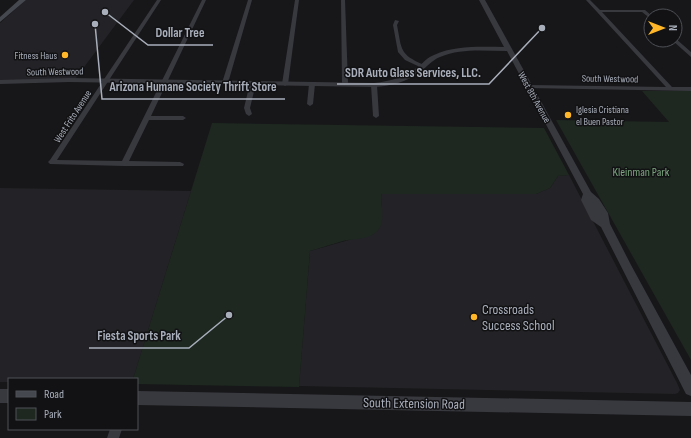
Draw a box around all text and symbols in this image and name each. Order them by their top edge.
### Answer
north arrow [643,8,683,48]
callout: Dollar Tree [148,20,213,45]
text: Dollar Tree [156,25,205,41]
text: N [666,25,679,31]
place label: Fitness Haus [14,50,57,62]
marker: Fitness Haus [60,50,70,60]
callout: SDR Auto Glass Services, LLC. [337,59,489,84]
text: SDR Auto Glass Services, LLC. [345,65,481,81]
street label: South Westwood [27,66,83,78]
street label: West 8th Avenue [515,70,553,125]
street label: South Westwood [582,73,638,85]
callout: Arizona Humane Society Thrift Store [102,74,285,99]
text: Arizona Humane Society Thrift Store [108,79,277,95]
street label: West Frito Avenue [51,88,94,145]
place label: Iglesia Cristiana el Buen Pastor [576,104,629,128]
marker: Iglesia Cristiana el Buen Pastor [563,110,573,120]
park label: Kleinman Park [613,165,670,180]
place label: Crossroads Success School [482,301,555,334]
marker: Crossroads Success School [469,312,479,322]
callout: Fiesta Sports Park [89,323,189,348]
text: Fiesta Sports Park [97,328,181,344]
legend [8,378,138,430]
text: Road [44,387,64,402]
street label: South Extension Road [363,394,465,413]
text: Park [44,407,62,422]

